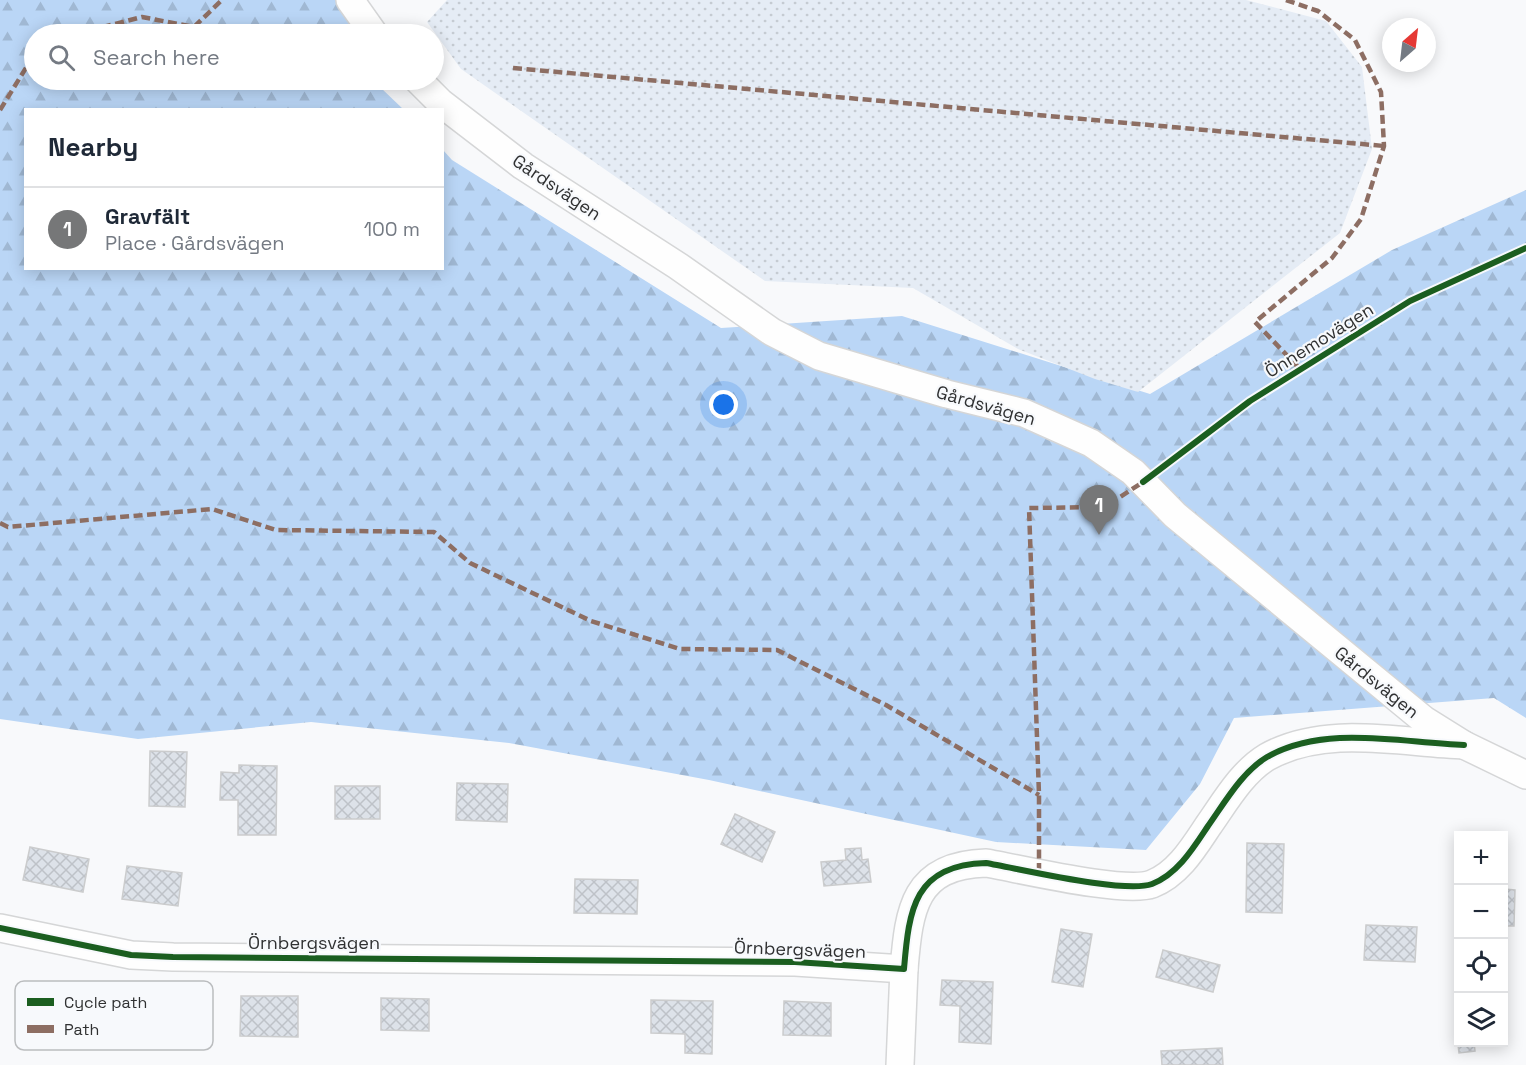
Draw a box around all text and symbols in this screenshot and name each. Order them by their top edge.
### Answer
north arrow [1382,18,1436,72]
search box [24,24,444,90]
icon: search [45,41,78,74]
text: Search here [93,43,220,71]
text: Nearby [48,130,138,164]
street label: Gårdsvägen [508,149,606,225]
text: Gravfält [105,202,190,230]
text: 1 [63,216,72,242]
text: 100 m [364,216,420,242]
text: Place · Gårdsvägen [105,230,285,256]
street label: Önnemovägen [1260,297,1378,383]
street label: Gårdsvägen [934,380,1038,430]
your location [709,390,738,419]
pin: 1 [1080,486,1118,535]
street label: Gårdsvägen [1330,641,1424,723]
map controls [1454,831,1508,1047]
button: + [1454,831,1508,885]
button: − [1454,885,1508,939]
street label: Örnbergsvägen [248,931,380,954]
street label: Örnbergsvägen [734,935,866,963]
button: locate [1454,939,1508,993]
legend [15,981,213,1050]
text: Cycle path [64,992,147,1013]
button: layers [1454,993,1508,1047]
text: Path [64,1019,99,1040]

